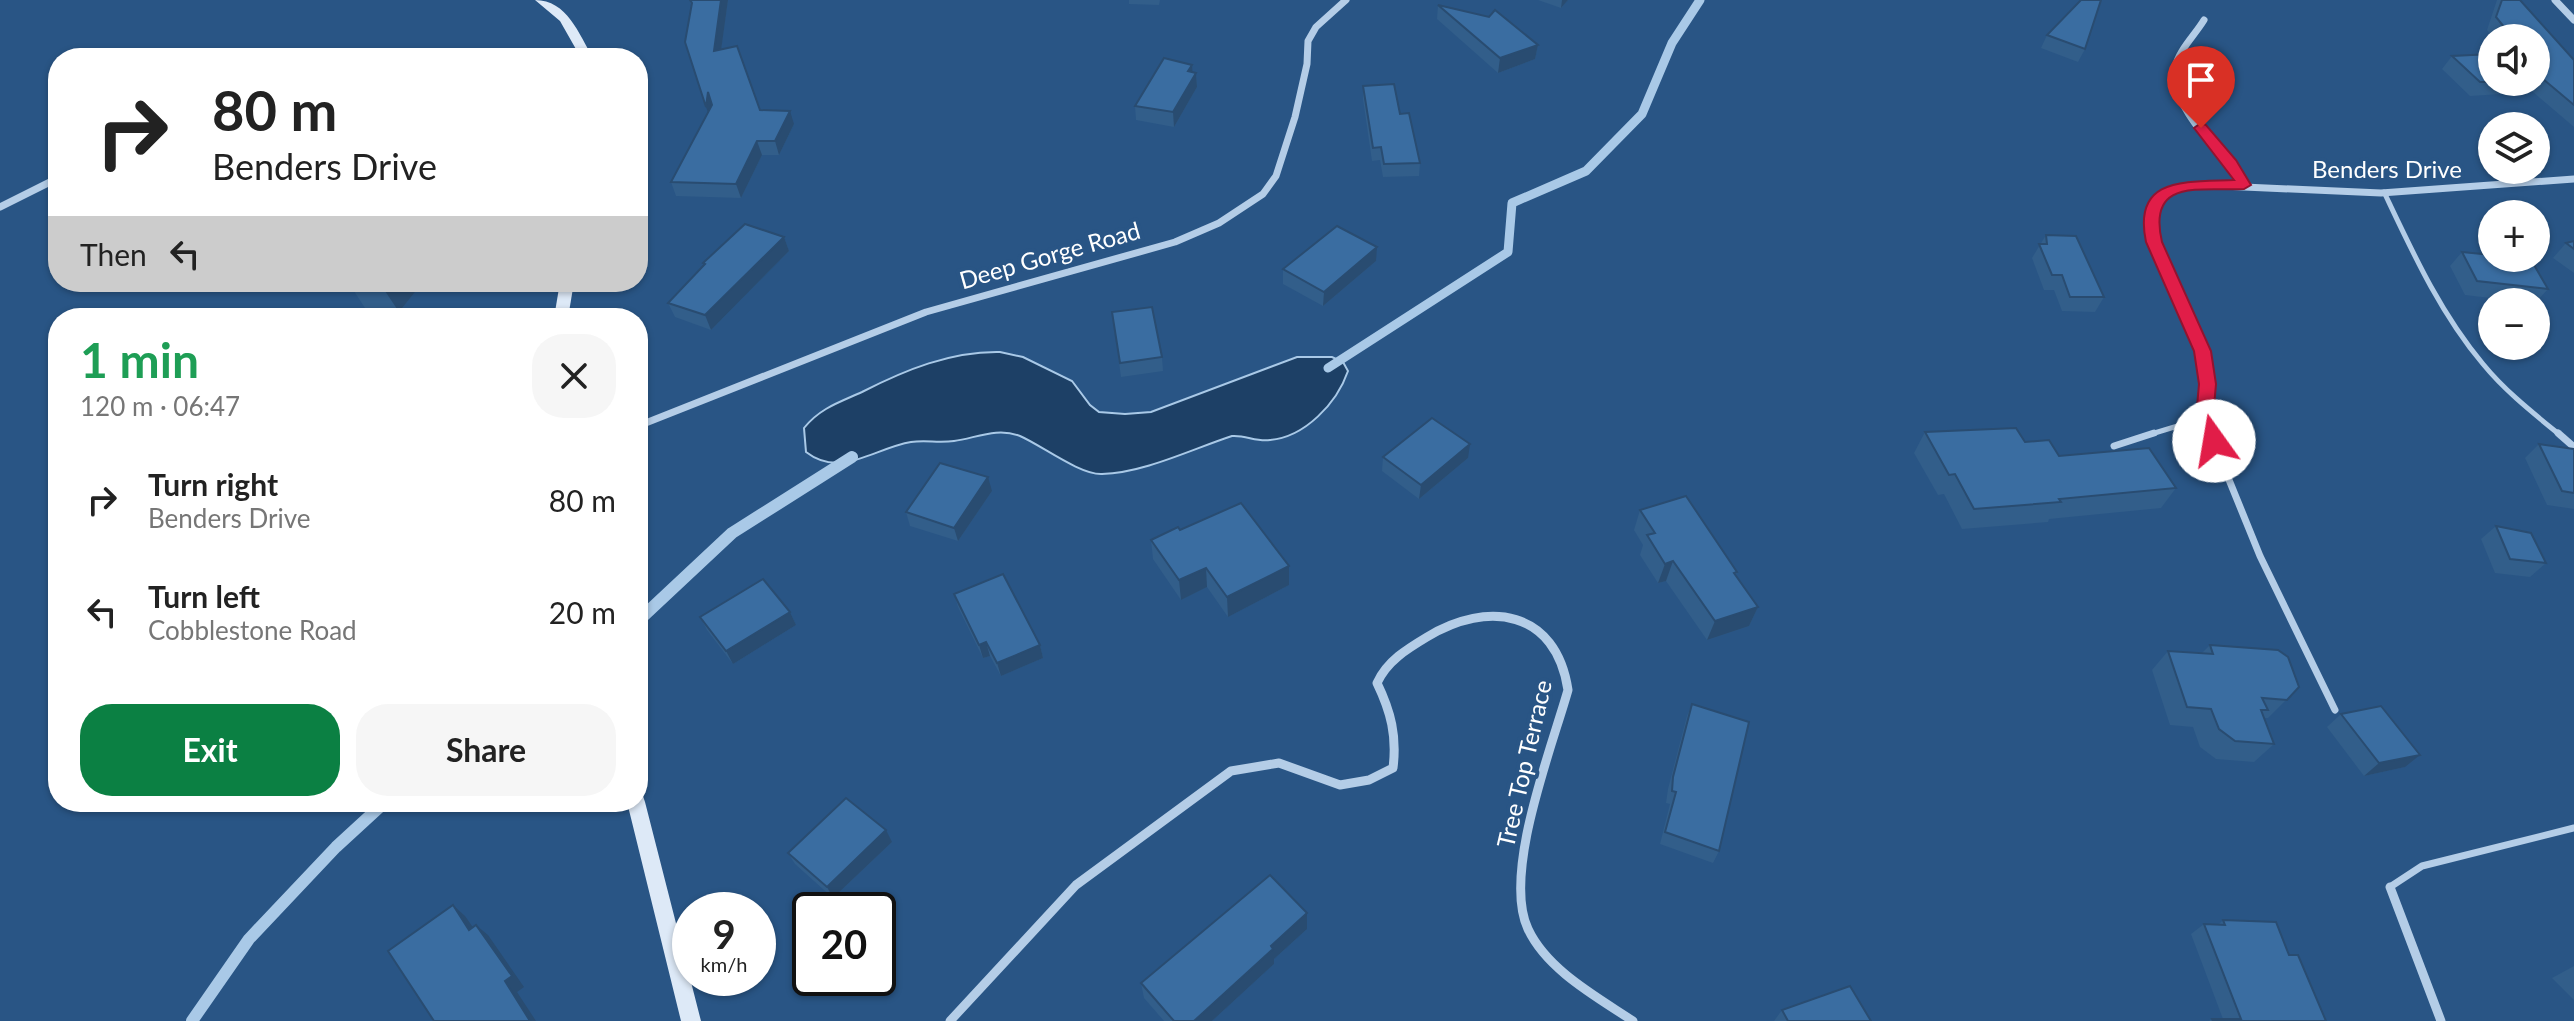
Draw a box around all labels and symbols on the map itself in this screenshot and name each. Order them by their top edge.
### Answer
pin [2167,46,2235,128]
street label: Benders Drive [2312,154,2462,183]
street label: Deep Gorge Road [956,215,1143,294]
position arrow [2172,399,2256,483]
street label: Tree Top Terrace [1490,677,1557,850]
speed limit sign: 20 [792,892,896,996]

